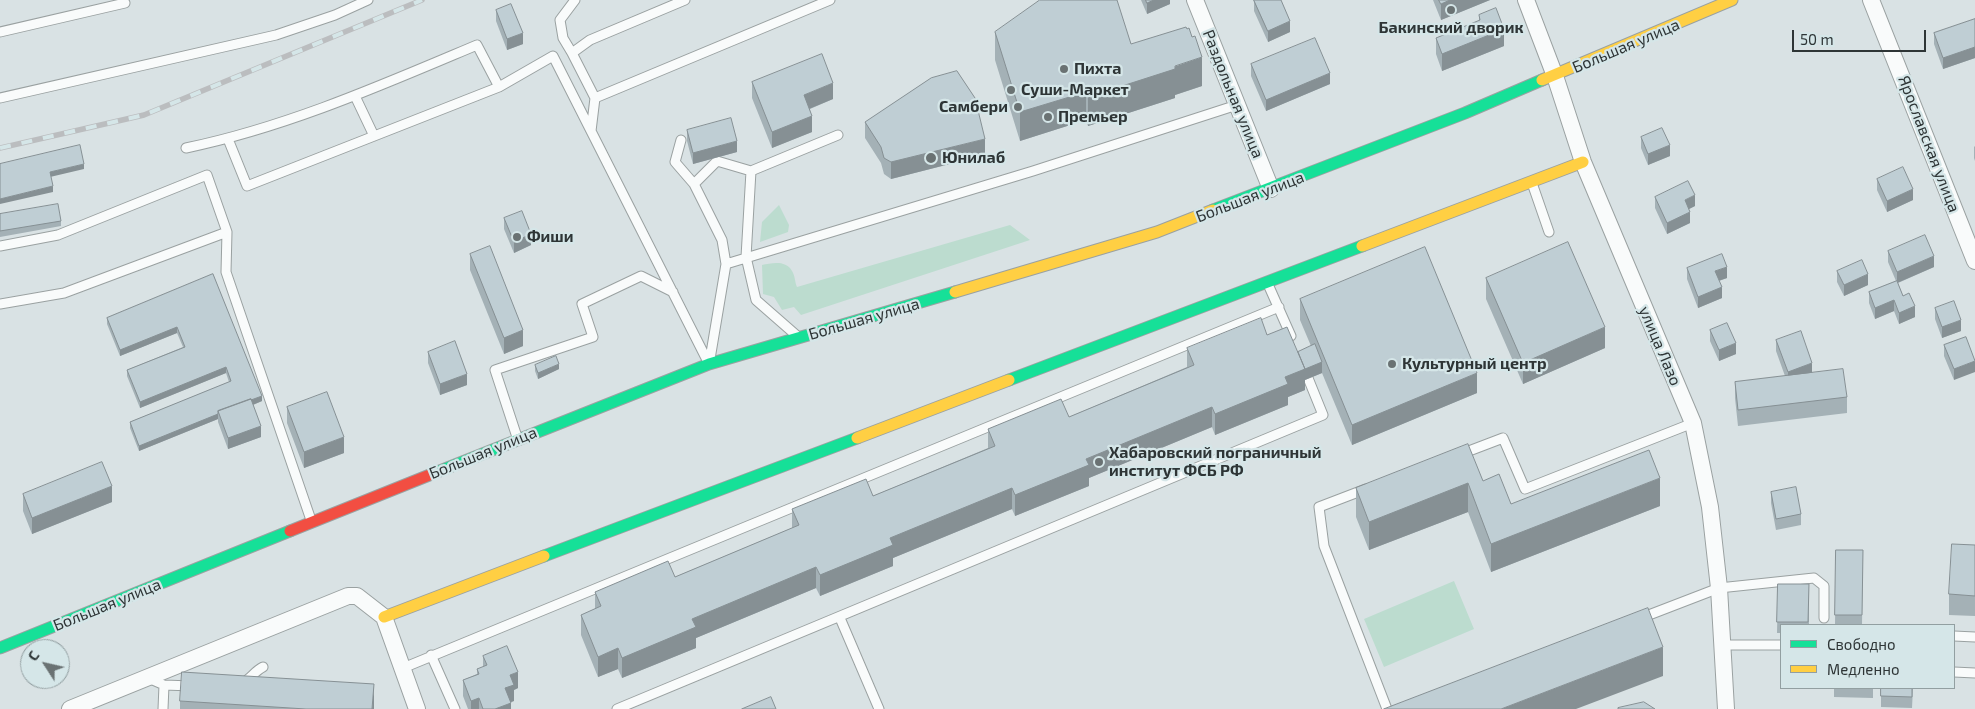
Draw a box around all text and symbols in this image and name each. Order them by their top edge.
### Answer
marker: Бакинский дворик [1445,4,1457,16]
street label: Большая улица [1570,15,1682,77]
place label: Бакинский дворик [1379,18,1523,38]
scale bar [1795,20,1929,52]
street label: Раздольная улица [1198,27,1268,161]
text: 50 m [1800,30,1834,48]
place label: Пихта [1074,59,1121,79]
marker: Пихта [1058,63,1070,75]
street label: Ярославская улица [1894,73,1964,215]
place label: Суши-Маркет [1021,80,1129,100]
marker: Суши-Маркет [1005,84,1017,96]
place label: Самбери [939,97,1008,117]
marker: Самбери [1012,101,1024,113]
place label: Премьер [1058,107,1128,127]
marker: Премьер [1042,111,1054,123]
place label: Юнилаб [942,148,1005,168]
marker: Юнилаб [924,151,938,165]
street label: Большая улица [1193,168,1307,226]
place label: Фиши [527,227,574,247]
marker: Фиши [511,231,523,243]
street label: Большая улица [806,294,922,344]
street label: улица Лазо [1635,303,1685,389]
place label: Культурный центр [1402,354,1547,374]
marker: Культурный центр [1386,358,1398,370]
street label: Большая улица [426,423,540,483]
place label: Хабаровский пограничный институт ФСБ РФ [1109,443,1321,481]
marker: Хабаровский пограничный институт ФСБ РФ [1093,456,1105,468]
street label: Большая улица [50,575,164,635]
legend [1780,624,1955,689]
text: Свободно [1827,635,1896,653]
north arrow [20,639,70,689]
text: С [24,647,42,664]
text: Медленно [1827,660,1900,678]

